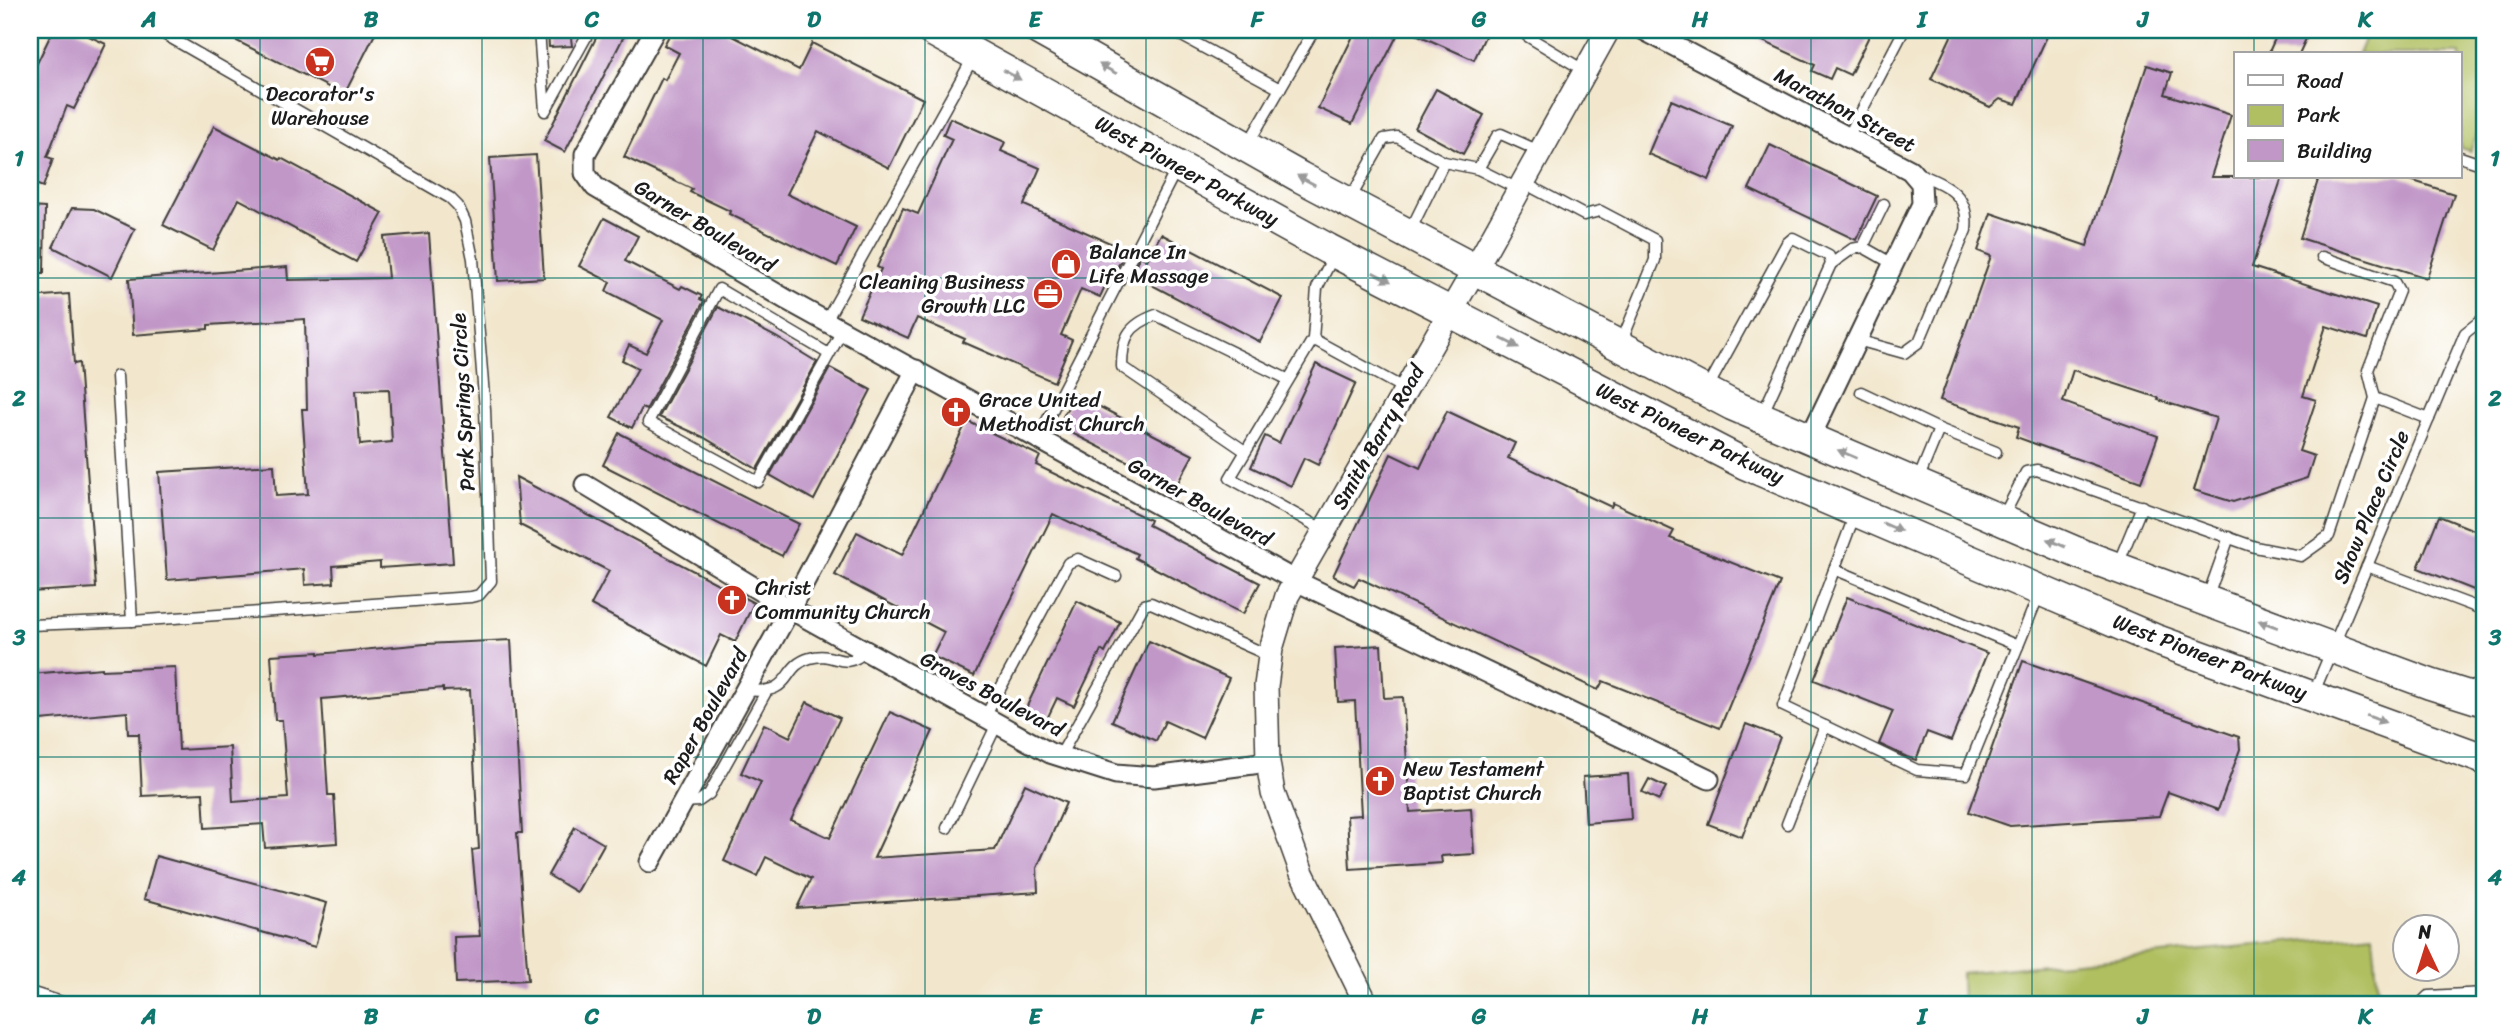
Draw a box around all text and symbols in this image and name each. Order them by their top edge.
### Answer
text: A [140,0,157,40]
text: B [364,0,379,40]
text: C [584,0,600,40]
text: D [807,0,822,40]
text: E [1029,0,1044,40]
text: F [1250,0,1265,40]
text: G [1471,0,1487,40]
text: H [1691,0,1709,40]
text: I [1916,0,1928,40]
text: J [2136,0,2150,40]
text: K [2357,0,2374,40]
supermarket icon: Decorator's Warehouse [303,45,337,79]
legend [2234,52,2462,178]
street label: Marathon Street [1767,57,1923,163]
text: Road [2297,62,2344,100]
one-way arrow [1098,63,1117,75]
one-way arrow [1003,69,1022,81]
place label: Decorator's Warehouse [266,75,375,137]
text: Park [2297,96,2340,134]
street label: West Pioneer Parkway [1088,104,1286,238]
text: Building [2297,132,2373,170]
text: 1 [14,138,24,179]
text: 1 [2490,138,2500,179]
street label: Garner Boulevard [627,168,785,285]
one-way arrow [1296,174,1316,186]
place label: Balance In Life Massage [1089,233,1209,295]
shop icon: Balance In Life Massage [1049,247,1083,281]
place label: Cleaning Business Growth LLC [859,263,1025,325]
one-way arrow [1372,272,1392,283]
office icon: Cleaning Business Growth LLC [1031,277,1065,311]
street label: Park Springs Circle [439,312,487,492]
one-way arrow [1500,338,1520,349]
street label: Smith Barry Road [1321,355,1436,517]
street label: West Pioneer Parkway [1589,371,1791,495]
text: 2 [11,378,26,419]
text: 2 [2487,378,2502,419]
place label: Grace United Methodist Church [979,381,1144,443]
church icon: Grace United Methodist Church [939,395,973,429]
street label: Show Place Circle [2321,424,2421,590]
street label: Garner Boulevard [1121,447,1281,558]
one-way arrow [1836,448,1857,459]
one-way arrow [1882,521,1903,532]
one-way arrow [2045,538,2066,549]
place label: Christ Community Church [755,569,930,631]
church icon: Christ Community Church [715,583,749,617]
street label: West Pioneer Parkway [2107,602,2313,712]
text: 3 [12,617,26,658]
text: 3 [2488,617,2502,658]
one-way arrow [2258,618,2279,629]
street label: Raper Boulevard [652,639,759,791]
street label: Graves Boulevard [913,640,1073,749]
one-way arrow [2366,714,2387,725]
place label: New Testament Baptist Church [1403,750,1545,812]
church icon: New Testament Baptist Church [1363,764,1397,798]
text: 4 [11,857,27,898]
text: 4 [2487,857,2503,898]
north arrow [2392,912,2462,982]
text: N [2416,915,2433,949]
text: A [140,996,157,1035]
text: B [364,996,379,1035]
text: C [584,996,600,1035]
text: D [807,996,822,1035]
text: E [1029,996,1044,1035]
text: F [1250,996,1265,1035]
text: G [1471,996,1487,1035]
text: H [1691,996,1709,1035]
text: I [1916,996,1928,1035]
text: J [2136,996,2150,1035]
text: K [2357,996,2374,1035]

